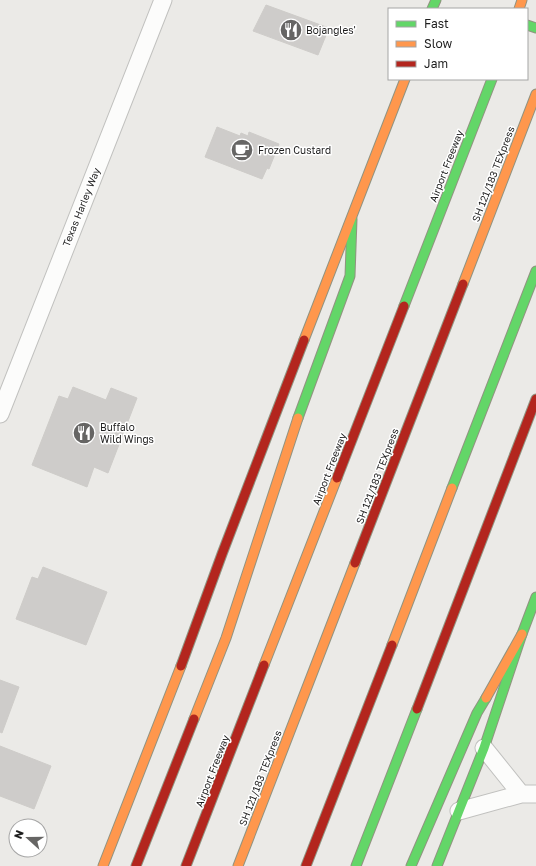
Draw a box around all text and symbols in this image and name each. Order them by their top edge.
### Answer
legend [388,8,528,80]
text: Fast [424,16,449,31]
restaurant icon: Bojangles' [278,17,304,43]
place label: Bojangles' [306,24,356,36]
text: Slow [424,36,452,51]
text: Jam [424,56,448,71]
street label: SH 121/183 TEXpress [469,125,517,223]
street label: Airport Freeway [427,128,465,204]
cafe icon: Frozen Custard [229,137,255,163]
place label: Frozen Custard [258,144,331,156]
street label: Texas Harley Way [60,165,102,248]
restaurant icon: Buffalo Wild Wings [71,420,97,446]
place label: Buffalo Wild Wings [100,421,154,445]
street label: SH 121/183 TEXpress [353,427,401,525]
street label: Airport Freeway [310,431,348,507]
street label: SH 121/183 TEXpress [236,729,284,827]
street label: Airport Freeway [193,733,231,809]
north arrow [8,818,48,858]
text: N [11,828,26,840]

